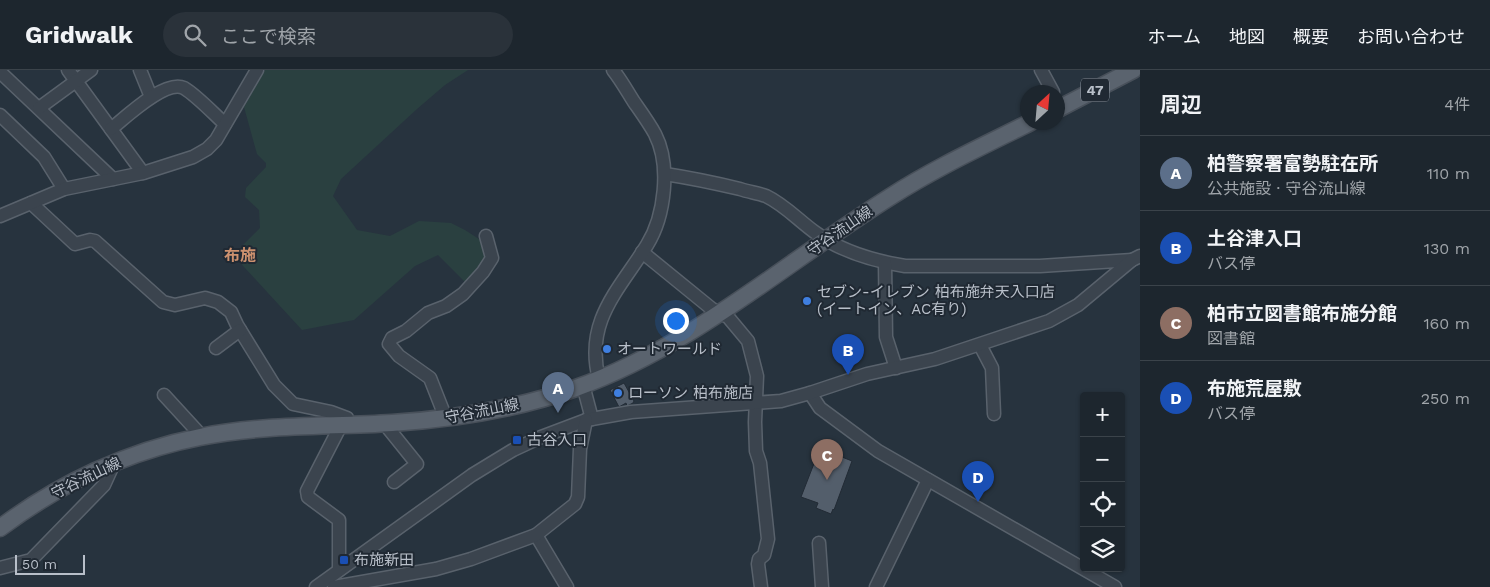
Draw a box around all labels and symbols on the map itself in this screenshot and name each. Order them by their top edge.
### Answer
road number: 47 [1081,78,1109,102]
north arrow [1020,85,1065,130]
street label: 守谷流山線 [804,202,876,260]
district label: 布施 [224,246,256,265]
place label: セブン-イレブン 柏布施弁天入口店 (イートイン、AC有り) [817,283,1055,318]
marker: セブン-イレブン 柏布施弁天入口店 (イートイン、AC有り) [801,295,813,307]
your location [663,308,689,334]
pin: B [832,334,864,375]
place label: オートワールド [617,340,722,358]
marker: オートワールド [601,343,613,355]
pin: A [542,372,574,413]
place label: ローソン 柏布施店 [628,384,753,402]
marker: ローソン 柏布施店 [612,387,624,399]
street label: 守谷流山線 [443,395,521,427]
place label: 古谷入口 [527,431,587,449]
marker: 古谷入口 [511,434,523,446]
pin: C [811,439,843,480]
street label: 守谷流山線 [48,453,124,503]
pin: D [962,461,994,502]
place label: 布施新田 [354,551,414,569]
scale bar [15,552,85,575]
marker: 布施新田 [338,554,350,566]

